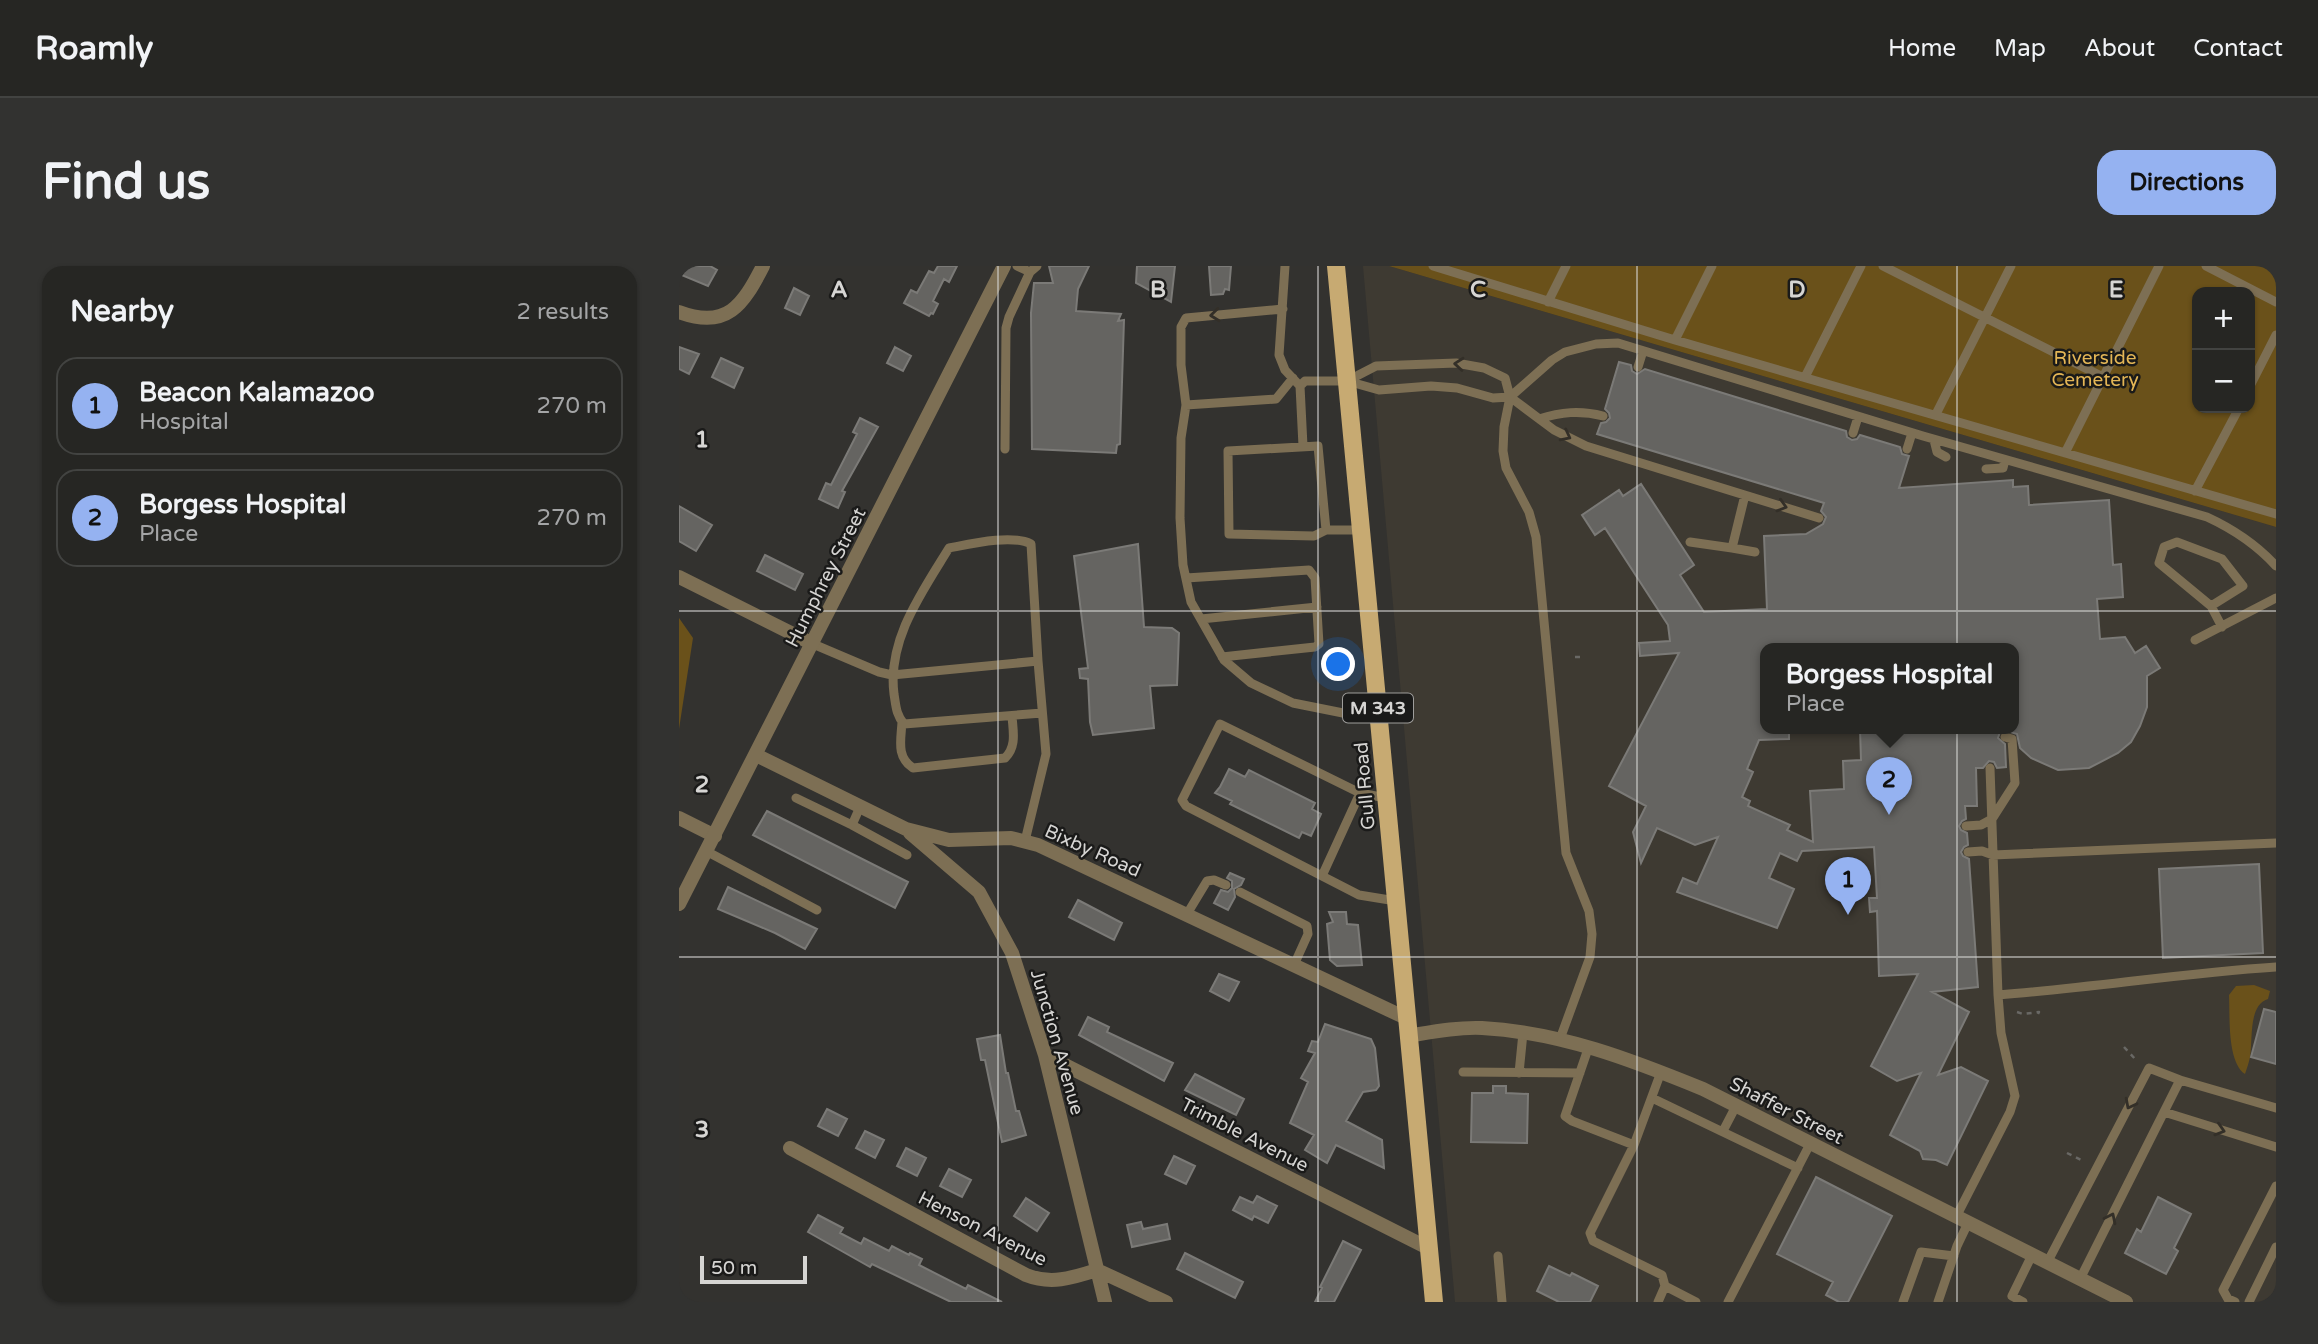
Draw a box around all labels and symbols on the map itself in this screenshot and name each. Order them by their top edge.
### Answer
text: A [830,276,848,304]
text: B [1150,276,1166,304]
text: C [1470,276,1486,304]
text: D [1788,276,1806,304]
text: E [2109,276,2123,304]
one-way arrow [1210,308,1221,323]
park label: Riverside Cemetery [2051,347,2139,391]
one-way arrow [1453,357,1464,372]
text: 1 [695,426,709,454]
one-way arrow [1559,427,1571,441]
one-way arrow [1776,498,1788,513]
street label: Humphrey Street [781,504,871,651]
your location [1321,647,1355,681]
road number: M 343 [1343,694,1413,723]
street label: Gull Road [1350,741,1380,831]
pin: 2 [1866,757,1912,815]
text: 2 [695,771,709,799]
street label: Bixby Road [1041,820,1144,882]
pin: 1 [1825,857,1871,915]
street label: Junction Avenue [1026,967,1088,1117]
street label: Shaffer Street [1726,1073,1847,1149]
street label: Trimble Avenue [1177,1093,1312,1177]
one-way arrow [2125,1097,2138,1109]
text: 3 [695,1116,709,1144]
one-way arrow [2213,1122,2225,1136]
street label: Henson Avenue [914,1187,1051,1271]
one-way arrow [2102,1213,2116,1225]
scale bar [700,1253,807,1285]

